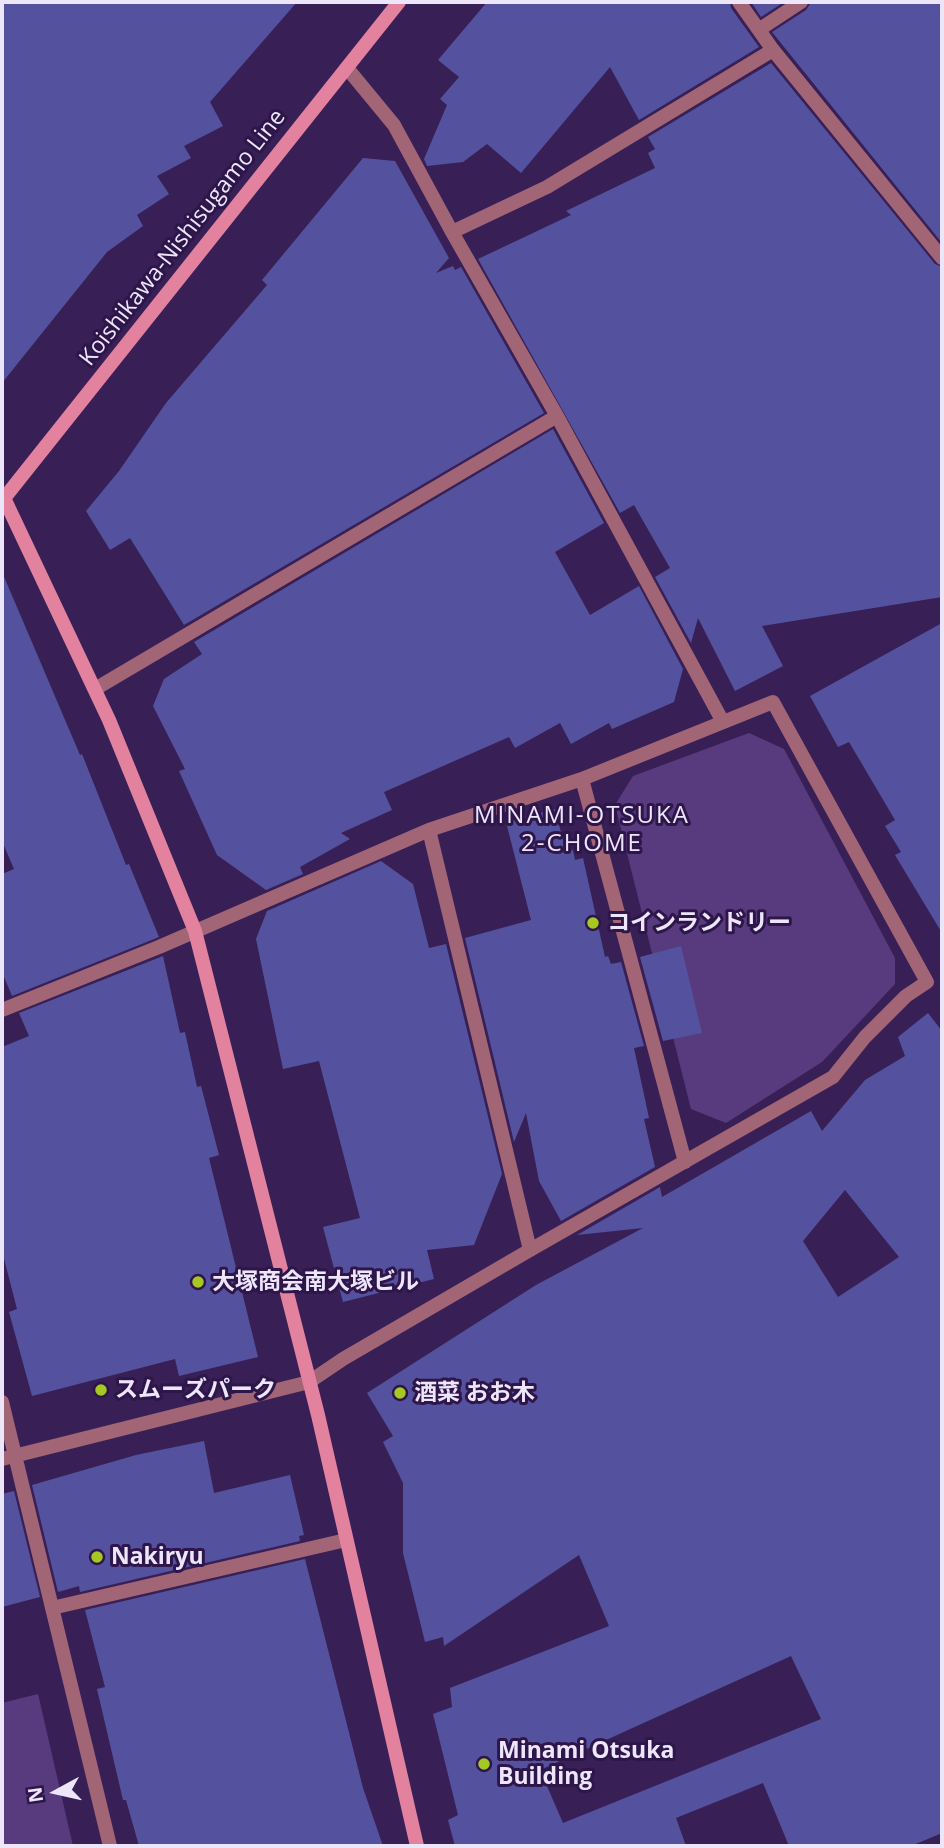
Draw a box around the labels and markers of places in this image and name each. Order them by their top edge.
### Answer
place label: コインランドリー [607,909,791,937]
marker: コインランドリー [585,915,601,931]
place label: 大塚商会南大塚ビル [212,1268,419,1296]
marker: 大塚商会南大塚ビル [190,1274,206,1290]
place label: スムーズパーク [115,1376,276,1404]
place label: 酒菜 おお木 [414,1379,535,1407]
marker: スムーズパーク [93,1382,109,1398]
marker: 酒菜 おお木 [392,1385,408,1401]
place label: Nakiryu [111,1543,204,1571]
marker: Nakiryu [89,1549,105,1565]
place label: Minami Otsuka Building [498,1737,674,1791]
marker: Minami Otsuka Building [476,1756,492,1772]

